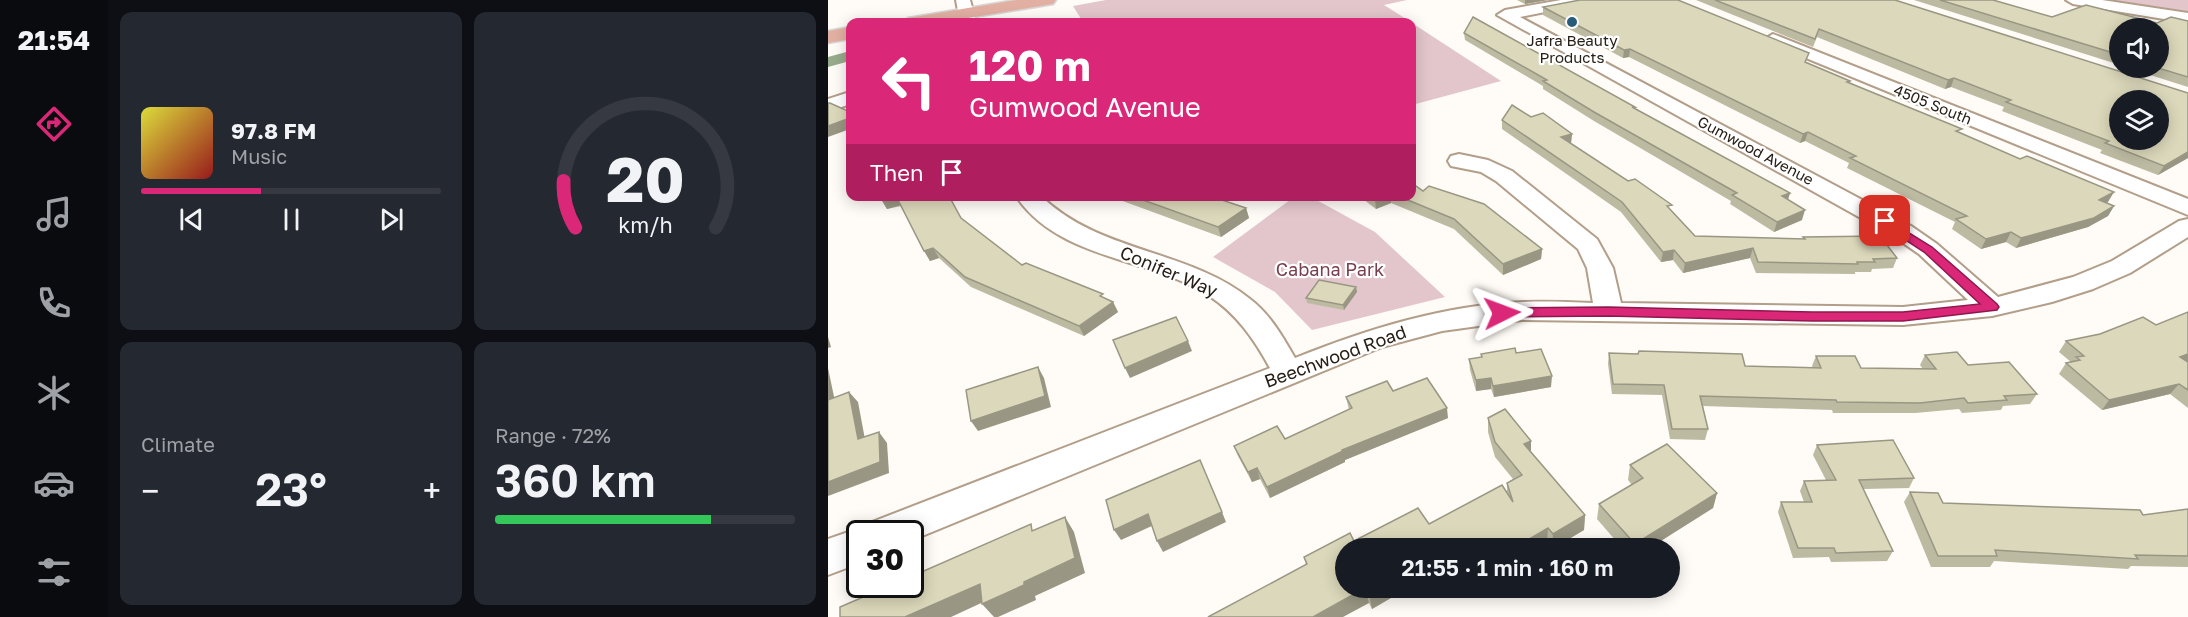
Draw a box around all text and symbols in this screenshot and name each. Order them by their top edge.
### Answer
marker: Jafra Beauty Products [1565,15,1579,29]
map controls [2109,18,2169,150]
button: sound [2109,18,2169,78]
text: 21:54 [18,24,90,56]
place label: Jafra Beauty Products [1526,31,1618,66]
text: 120 m [969,40,1091,90]
icon: left [870,42,948,120]
street label: 4505 South [1891,80,1975,128]
button: layers [2109,90,2169,150]
text: Gumwood Avenue [969,91,1201,123]
icon: directions [33,103,75,145]
street label: Gumwood Avenue [1695,112,1817,188]
text: 97.8 FM [231,117,316,144]
text: 20 [606,141,684,216]
text: Music [231,144,287,168]
icon: arrive [935,156,968,189]
text: Then [870,159,923,186]
icon: music [33,193,75,235]
pin [1859,195,1910,246]
icon: previous [175,203,208,236]
icon: pause [275,203,308,236]
icon: next [375,203,408,236]
icon: arrive [1868,204,1901,237]
text: km/h [618,213,672,239]
street label: Conifer Way [1117,241,1221,301]
park label: Cabana Park [1276,258,1384,280]
position arrow [1470,281,1534,345]
icon: phone [33,282,75,324]
street label: Beechwood Road [1261,320,1409,392]
icon: climate [33,372,75,414]
text: Range · 72% [495,423,611,447]
text: Climate [141,432,215,456]
text: 360 km [495,453,656,507]
icon: car [33,462,75,504]
text: 23° [255,462,327,516]
text: − [141,471,159,510]
text: + [423,471,441,510]
speed limit sign: 30 [846,520,924,598]
icon: filters [33,551,75,593]
text: 21:55 · 1 min · 160 m [1402,554,1613,581]

